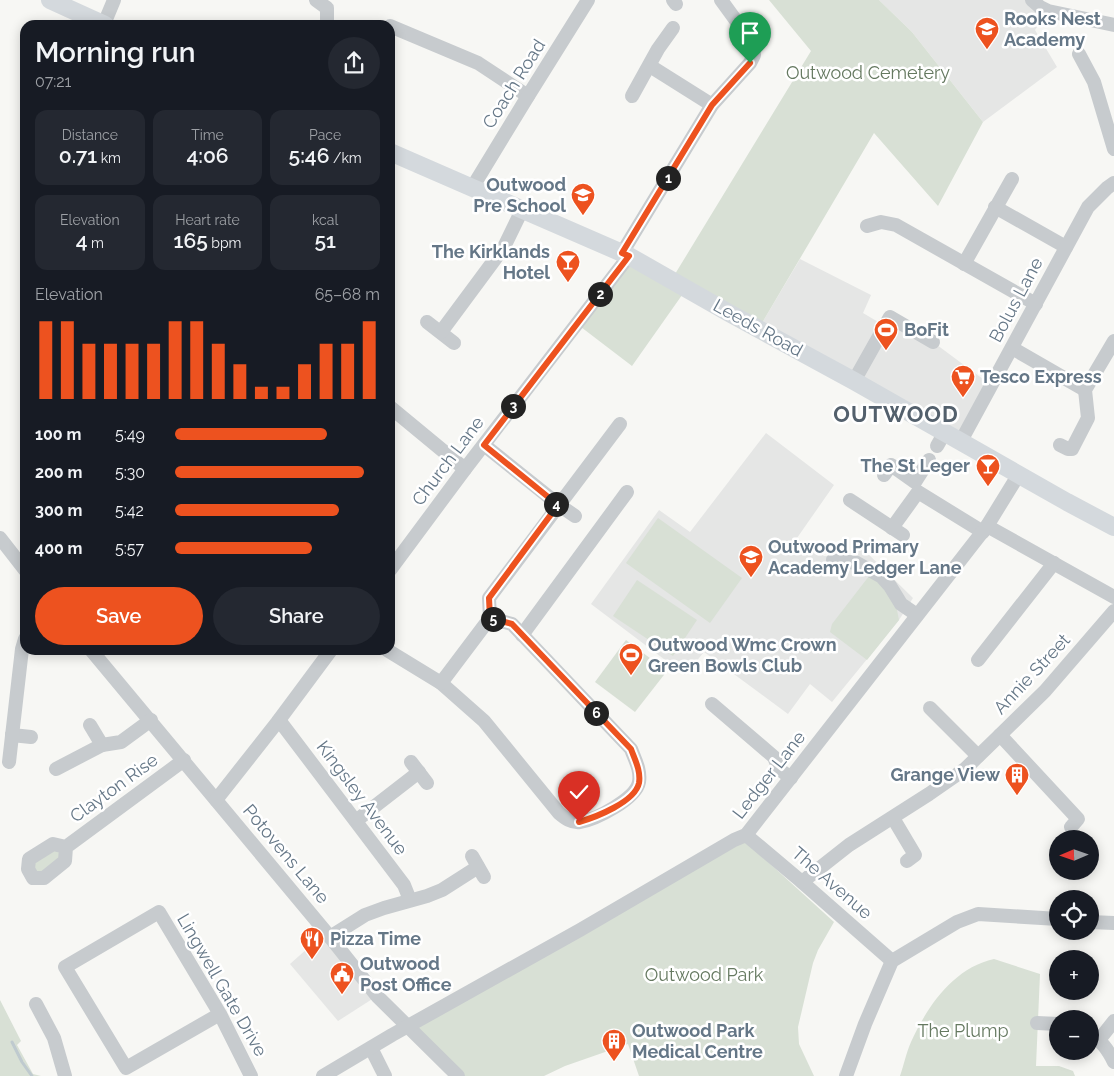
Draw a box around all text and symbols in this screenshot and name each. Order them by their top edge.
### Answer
place label: Rooks Nest Academy [1004,8,1101,50]
pin [729,12,771,63]
school or university icon: Rooks Nest Academy [974,16,1000,50]
icon: arrive [736,19,764,47]
street label: Coach Road [478,35,549,132]
text: Morning run [35,36,195,69]
button: share [328,37,380,89]
park label: Outwood Cemetery [786,62,950,83]
text: 07:21 [35,72,71,91]
text: Distance [62,127,118,143]
text: Time [191,127,224,143]
text: Pace [309,127,341,143]
text: 0.71 [59,143,97,168]
text: 4:06 [186,143,229,168]
text: 5:46 [289,143,329,168]
text: km [97,150,121,166]
text: /km [329,150,362,166]
pin: 1 [656,166,680,190]
text: 1 [665,170,672,186]
place label: Outwood Pre School [473,174,566,216]
school or university icon: Outwood Pre School [570,182,596,216]
text: Elevation [60,212,120,228]
text: Heart rate [175,212,240,228]
text: kcal [312,212,338,228]
text: 4 [76,228,88,253]
text: 165 [174,228,208,253]
text: 51 [314,228,336,253]
text: m [88,235,104,251]
text: bpm [208,235,241,251]
place label: The Kirklands Hotel [432,241,550,283]
bar icon: The Kirklands Hotel [555,249,581,283]
street label: Bolus Lane [984,253,1047,346]
pin: 2 [588,282,612,306]
text: Elevation [35,285,103,304]
text: 65–68 m [315,285,380,304]
text: 2 [597,286,604,302]
street label: Leeds Road [710,294,807,361]
sports icon: BoFit [873,317,899,351]
place label: BoFit [904,319,949,340]
supermarket icon: Tesco Express [950,364,976,398]
place label: Tesco Express [980,366,1102,387]
pin: 3 [500,394,526,418]
text: 3 [510,398,517,414]
district label: OUTWOOD [833,401,959,427]
street label: Church Lane [407,412,488,509]
text: 100 m [35,425,81,444]
text: 5:49 [115,425,145,444]
bar icon: The St Leger [975,453,1001,487]
place label: The St Leger [860,455,970,476]
text: 200 m [35,463,82,482]
text: 5:30 [115,463,145,482]
pin: 4 [544,492,568,516]
text: 4 [553,496,561,512]
text: 300 m [35,501,82,520]
text: 5:42 [115,501,144,520]
place label: Outwood Primary Academy Ledger Lane [768,536,962,578]
text: 400 m [35,539,83,558]
text: 5:57 [115,539,144,558]
school or university icon: Outwood Primary Academy Ledger Lane [738,544,764,578]
button: Save [35,587,203,645]
button: Share [213,587,380,645]
pin: 5 [480,606,506,632]
text: 5 [490,611,497,627]
street label: Annie Street [989,629,1074,718]
place label: Outwood Wmc Crown Green Bowls Club [648,634,837,676]
sports icon: Outwood Wmc Crown Green Bowls Club [618,642,644,676]
pin: 6 [584,700,608,726]
text: 6 [592,705,601,721]
street label: Ledger Lane [728,726,810,823]
street label: Kingsley Avenue [313,736,412,859]
street label: Clayton Rise [66,749,162,826]
building icon: Grange View [1004,762,1030,796]
place label: Grange View [891,764,1001,785]
pin [558,771,600,822]
icon: check [565,778,593,806]
street label: Potovens Lane [239,800,334,908]
north arrow [1049,830,1099,880]
map controls [1049,830,1099,1060]
street label: The Avenue [788,842,877,923]
button: locate [1049,890,1099,940]
street label: Lingwell Gate Drive [173,910,272,1060]
restaurant icon: Pizza Time [299,926,325,960]
place label: Pizza Time [330,928,421,949]
button: + [1049,950,1099,1000]
place label: Outwood Post Office [360,953,452,995]
public building icon: Outwood Post Office [329,961,355,995]
park label: Outwood Park [645,964,764,985]
button: − [1049,1010,1099,1060]
place label: Outwood Park Medical Centre [632,1020,763,1062]
park label: The Plump [917,1020,1009,1041]
building icon: Outwood Park Medical Centre [601,1028,627,1062]

